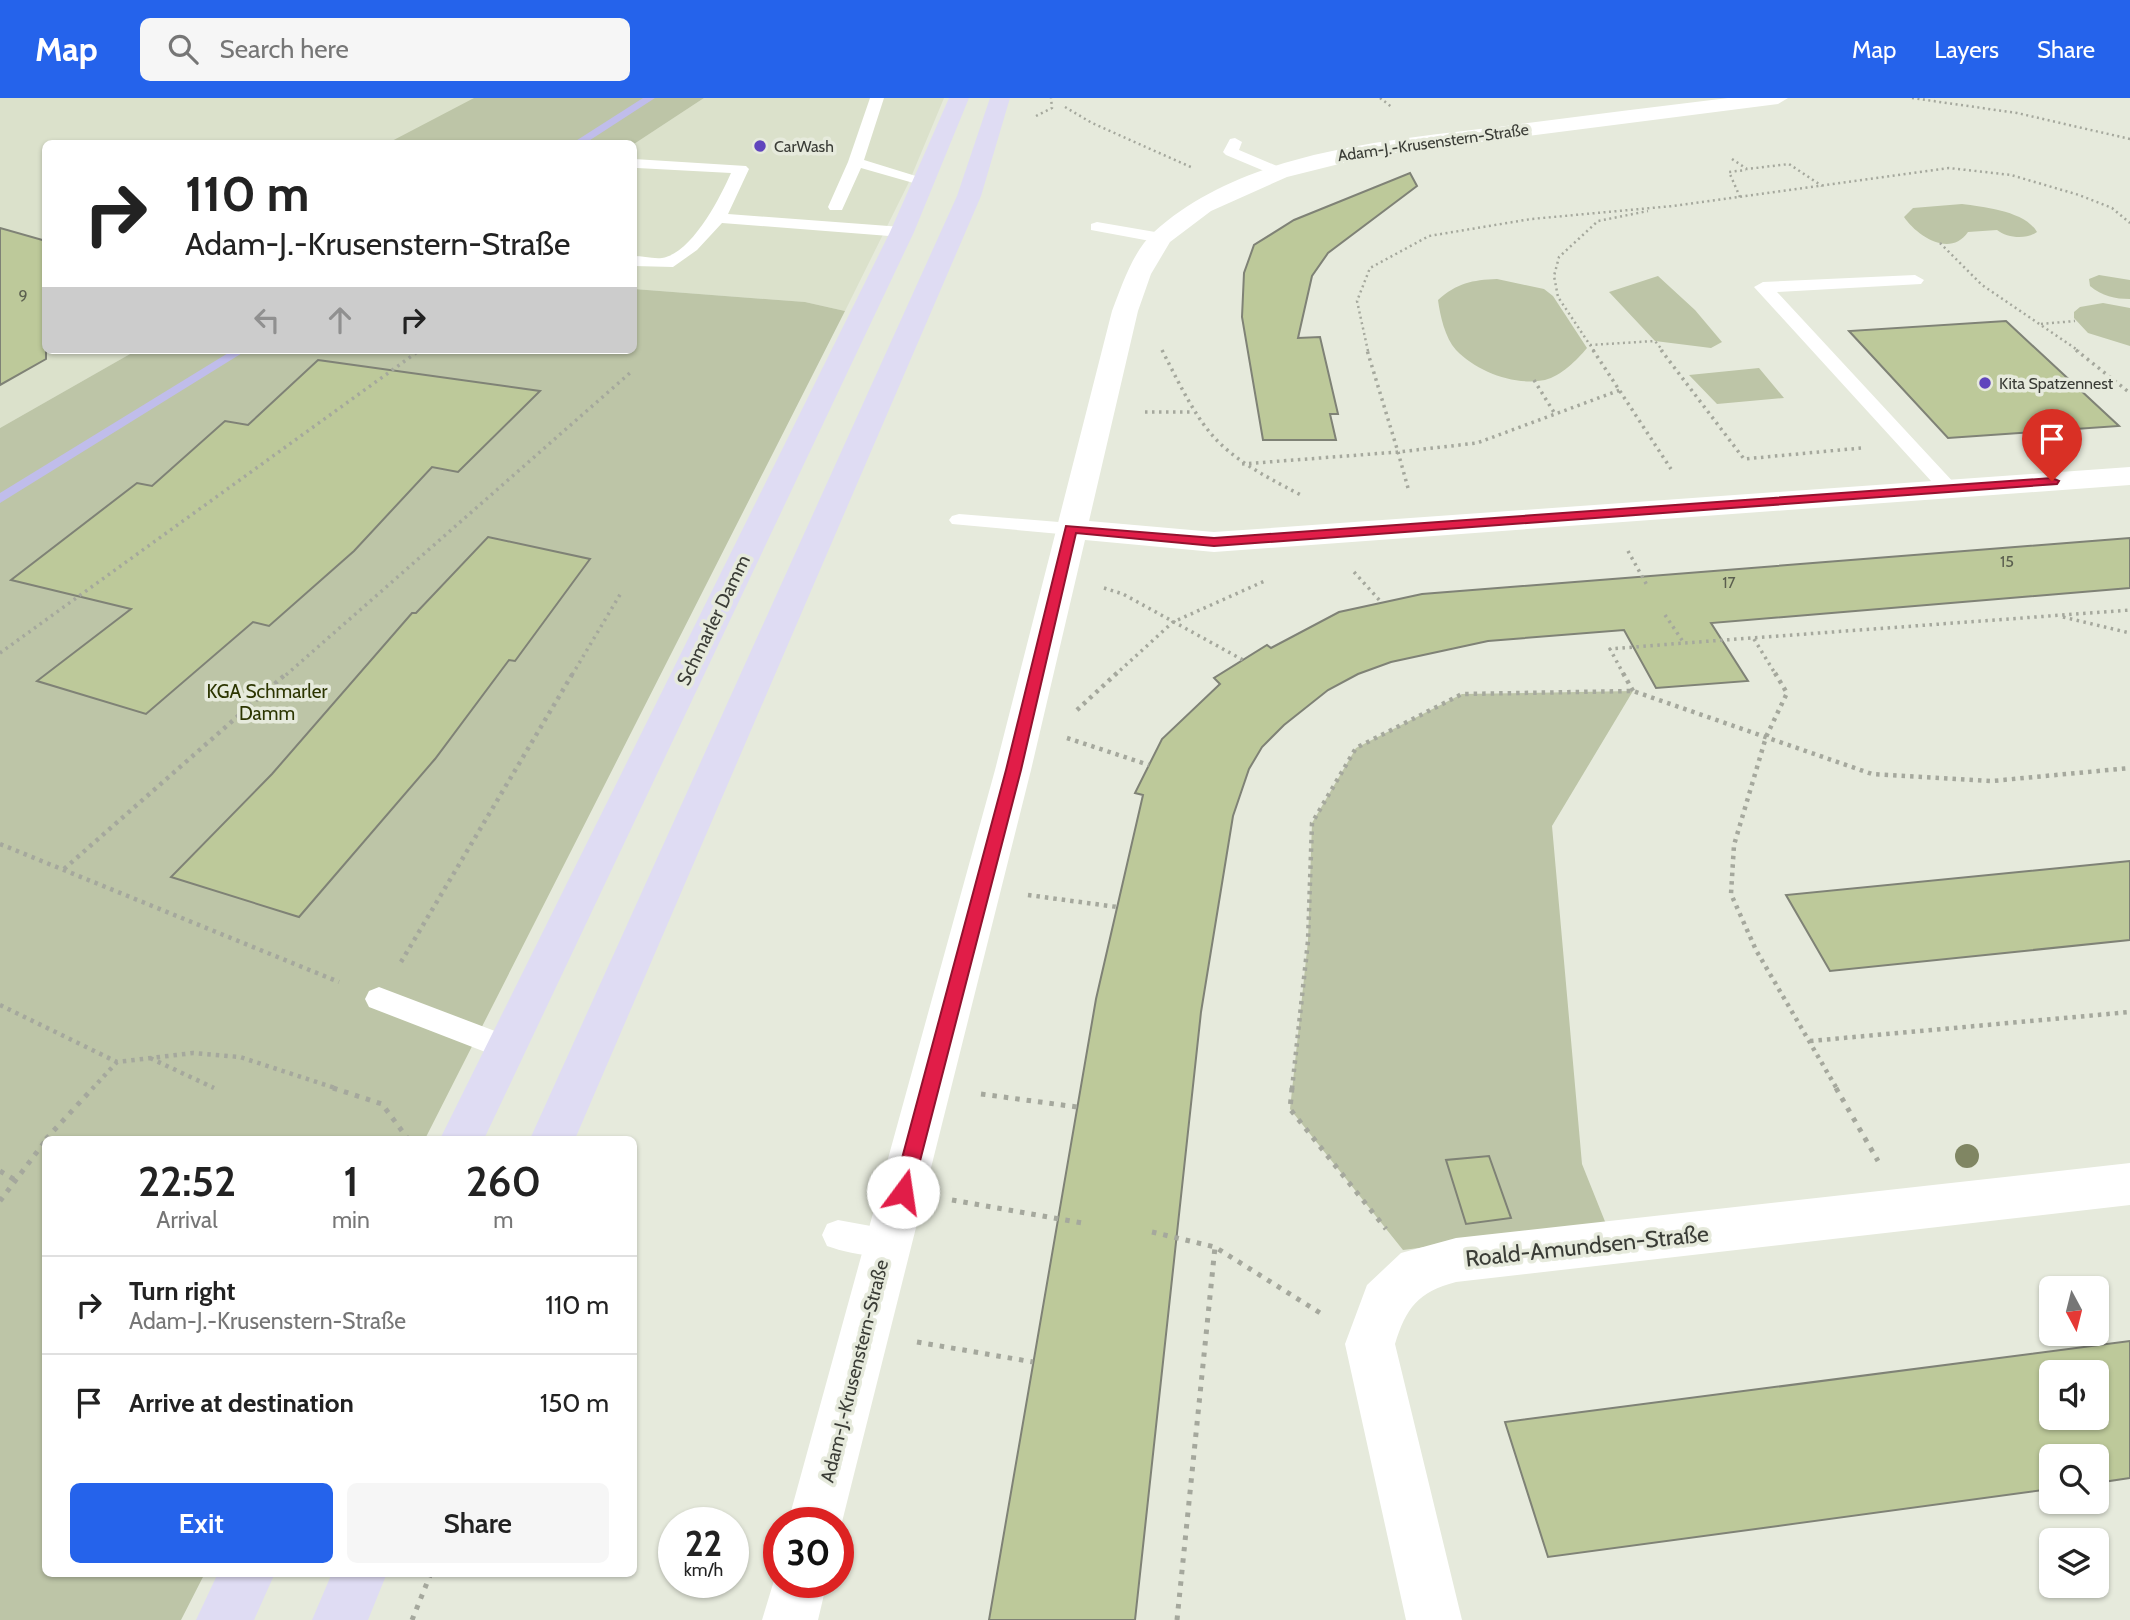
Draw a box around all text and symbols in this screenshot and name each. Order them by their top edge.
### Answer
search box [140,18,630,81]
text: Map [35,29,98,69]
icon: search [164,30,202,68]
text: Search here [220,33,349,65]
text: Map [1852,35,1896,64]
text: Layers [1934,35,1999,64]
text: Share [2037,35,2095,64]
street label: Adam-J.-Krusenstern-Straße [1336,120,1530,165]
place label: CarWash [774,137,834,156]
marker: CarWash [752,138,768,154]
text: 110 m [185,164,309,223]
icon: right [70,168,161,259]
text: Adam-J.-Krusenstern-Straße [185,224,570,263]
house number: 9 [18,286,28,305]
icon: left [248,301,286,339]
icon: ahead [321,301,359,339]
icon: right [394,301,432,339]
place label: Kita Spatzennest [1999,374,2114,393]
marker: Kita Spatzennest [1977,375,1993,391]
pin [2022,409,2082,481]
icon: arrive [2033,420,2071,458]
street label: Schmarler Damm [672,551,755,689]
house number: 15 [2000,552,2014,571]
house number: 17 [1722,573,1736,592]
park label: KGA Schmarler Damm [207,680,327,725]
text: 22:52 [138,1155,236,1207]
text: 1 [343,1155,358,1207]
text: 260 [466,1155,541,1207]
position arrow [866,1155,940,1229]
text: Arrival [156,1206,218,1234]
text: min [332,1206,370,1234]
text: m [493,1206,513,1234]
street label: Roald-Amundsen-Straße [1464,1219,1710,1273]
street label: Adam-J.-Krusenstern-Straße [816,1257,893,1485]
text: Turn right [129,1275,235,1307]
north arrow [2039,1276,2109,1346]
map controls [2039,1276,2109,1598]
icon: right [70,1286,108,1324]
text: 110 m [545,1289,609,1321]
text: Adam-J.-Krusenstern-Straße [129,1307,406,1335]
button: sound [2039,1360,2109,1430]
icon: arrive [70,1384,108,1422]
text: Arrive at destination [129,1387,354,1419]
text: 150 m [540,1387,609,1419]
button: search [2039,1444,2109,1514]
button: Exit [70,1483,333,1563]
button: Share [347,1483,609,1563]
speed limit sign: 30 [763,1507,854,1598]
text: 22 [685,1522,722,1565]
button: layers [2039,1528,2109,1598]
text: km/h [684,1559,723,1581]

